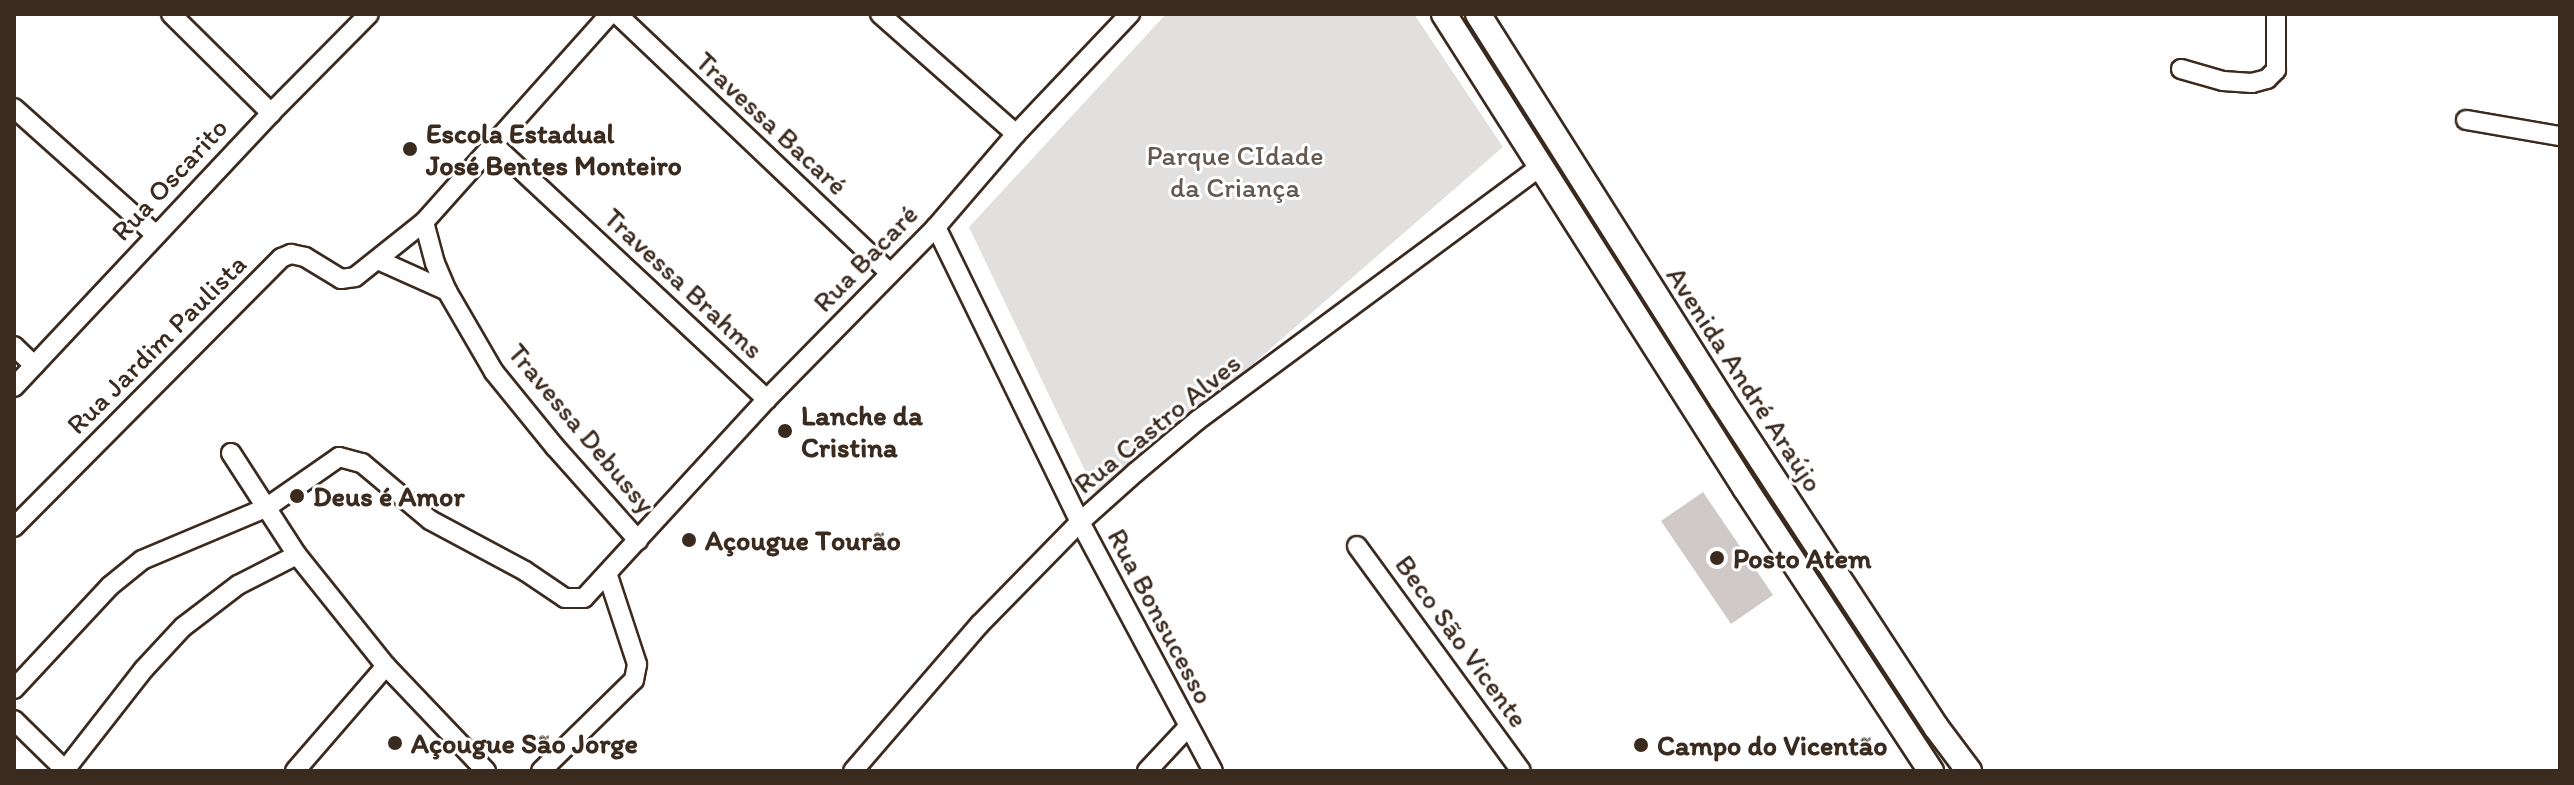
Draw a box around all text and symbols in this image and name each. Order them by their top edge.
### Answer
street label: Travessa Bacaré [689,44,855,202]
street label: Rua Oscarito [104,111,234,247]
place label: Escola Estadual José Bentes Monteiro [426,116,684,182]
park label: Parque CIdade da Criança [1147,138,1323,204]
marker: Escola Estadual José Bentes Monteiro [401,140,419,158]
street label: Rua Bacaré [806,197,924,319]
street label: Travessa Brahms [597,201,771,365]
street label: Rua Jardim Paulista [59,247,253,441]
street label: Avenida André Araújo [1660,260,1830,498]
street label: Travessa Debussy [501,336,663,520]
street label: Rua Castro Alves [1067,346,1247,500]
place label: Lanche da Cristina [801,398,923,464]
marker: Lanche da Cristina [776,422,794,440]
place label: Deus é Amor [313,479,465,513]
marker: Deus é Amor [288,487,306,505]
street label: Rua Bonsucesso [1101,522,1221,710]
place label: Açougue Tourão [705,523,898,557]
marker: Açougue Tourão [680,531,698,549]
place label: Posto Atem [1733,541,1870,575]
street label: Beco São Vicente [1388,548,1536,734]
marker: Posto Atem [1708,549,1726,567]
place label: Açougue São Jorge [411,726,638,760]
place label: Campo do Vicentão [1657,728,1888,762]
marker: Açougue São Jorge [386,734,404,752]
marker: Campo do Vicentão [1632,736,1650,754]

